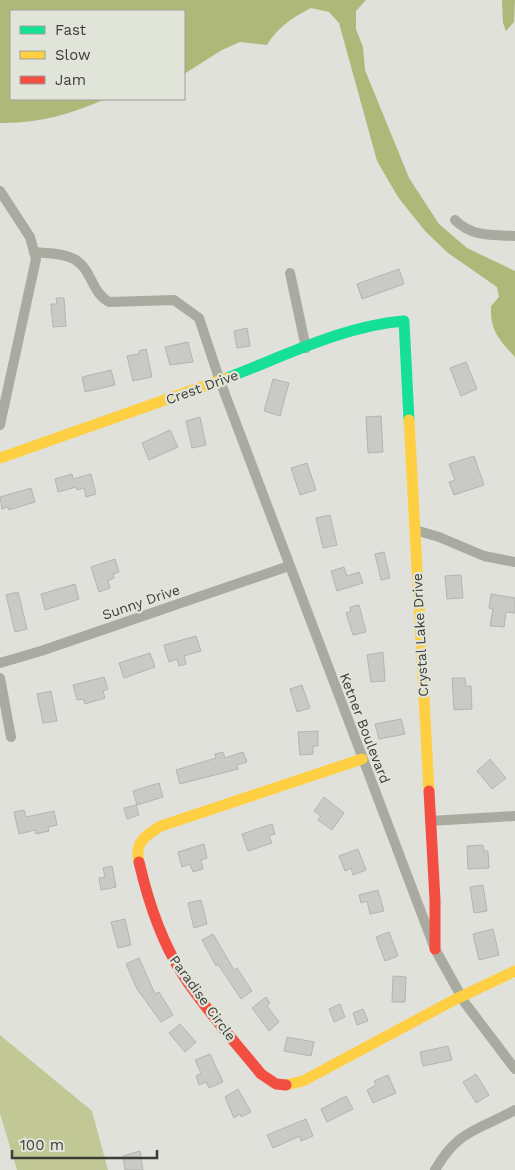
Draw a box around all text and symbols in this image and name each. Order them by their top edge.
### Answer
legend [10,10,185,100]
text: Fast [55,21,87,39]
text: Slow [55,46,91,64]
text: Jam [55,71,86,89]
street label: Crest Drive [164,366,240,408]
street label: Crystal Lake Drive [409,573,431,697]
street label: Sunny Drive [100,581,182,623]
street label: Ketner Boulevard [337,671,393,785]
street label: Paradise Circle [167,952,239,1044]
scale bar [12,1128,158,1160]
text: 100 m [20,1136,64,1154]

